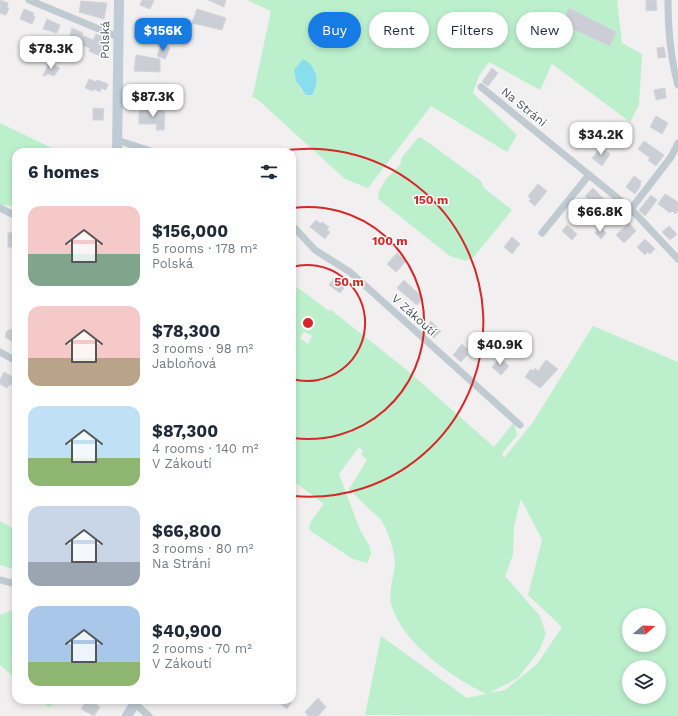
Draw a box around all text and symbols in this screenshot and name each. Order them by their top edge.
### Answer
chip: Buy [308,12,361,48]
chip: Rent [369,12,429,48]
chip: Filters [437,12,508,48]
chip: New [516,12,573,48]
pin: $156K [135,18,191,52]
street label: Polská [98,21,112,59]
text: $156K [144,23,182,38]
pin: $78.3K [18,36,84,70]
text: $78.3K [29,41,73,56]
pin: $87.3K [120,84,186,118]
street label: Na Stráni [499,84,549,130]
text: $87.3K [132,89,174,104]
pin: $34.2K [568,122,634,156]
text: $34.2K [579,127,623,142]
icon: filters [258,161,280,183]
text: 6 homes [28,162,99,182]
text: 150 m [414,193,448,207]
pin: $66.8K [567,199,633,233]
text: $66.8K [577,204,623,219]
text: $156,000 [152,221,228,241]
icon: home [60,222,108,270]
text: 100 m [372,234,408,248]
text: 5 rooms · 178 m² [152,241,257,256]
text: Polská [152,256,193,271]
text: 50 m [334,275,364,289]
street label: V Zákoutí [389,291,439,339]
centre of rings [301,316,315,330]
text: $78,300 [152,321,220,341]
icon: home [60,322,108,370]
pin: $40.9K [467,332,533,366]
text: $40.9K [477,337,523,352]
text: 3 rooms · 98 m² [152,341,253,356]
text: Jabloňová [152,356,216,371]
text: $87,300 [152,421,218,441]
icon: home [60,422,108,470]
text: 4 rooms · 140 m² [152,441,259,456]
text: V Zákoutí [152,456,212,471]
text: $66,800 [152,521,221,541]
icon: home [60,522,108,570]
text: 3 rooms · 80 m² [152,541,253,556]
text: Na Stráni [152,556,211,571]
north arrow [622,608,666,652]
map controls [622,608,666,704]
text: $40,900 [152,621,222,641]
icon: home [60,622,108,670]
text: 2 rooms · 70 m² [152,641,252,656]
text: V Zákoutí [152,656,212,671]
button: layers [622,660,666,704]

